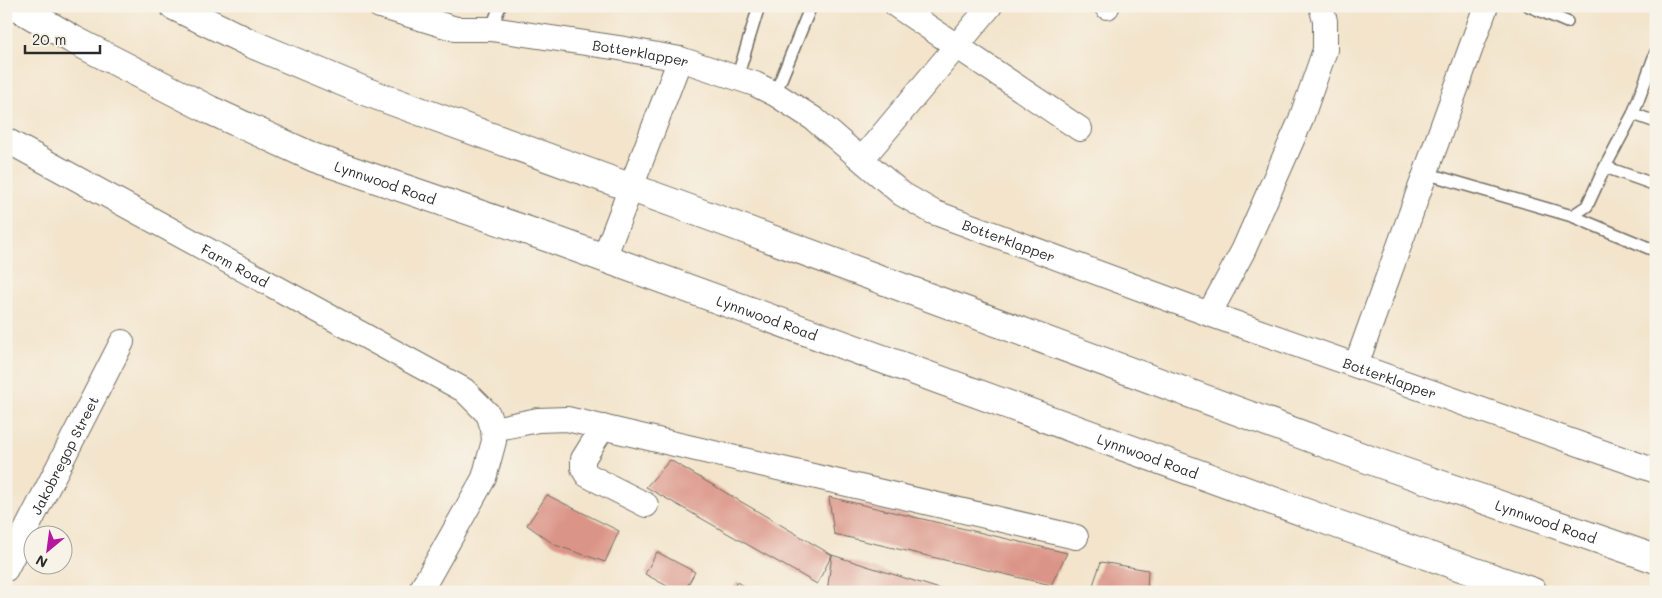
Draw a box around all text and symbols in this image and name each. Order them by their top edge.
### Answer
scale bar [25,22,100,54]
text: 20 m [32,29,66,49]
street label: Botterklapper [591,35,692,71]
street label: Lynnwood Road [332,156,439,208]
street label: Botterklapper [960,214,1058,266]
street label: Farm Road [198,239,272,291]
street label: Lynnwood Road [714,290,820,344]
street label: Botterklapper [1341,352,1439,403]
street label: Jakobregop Street [26,392,103,518]
street label: Lynnwood Road [1095,428,1201,483]
street label: Lynnwood Road [1493,495,1599,547]
north arrow [22,526,72,576]
text: N [32,551,51,573]

